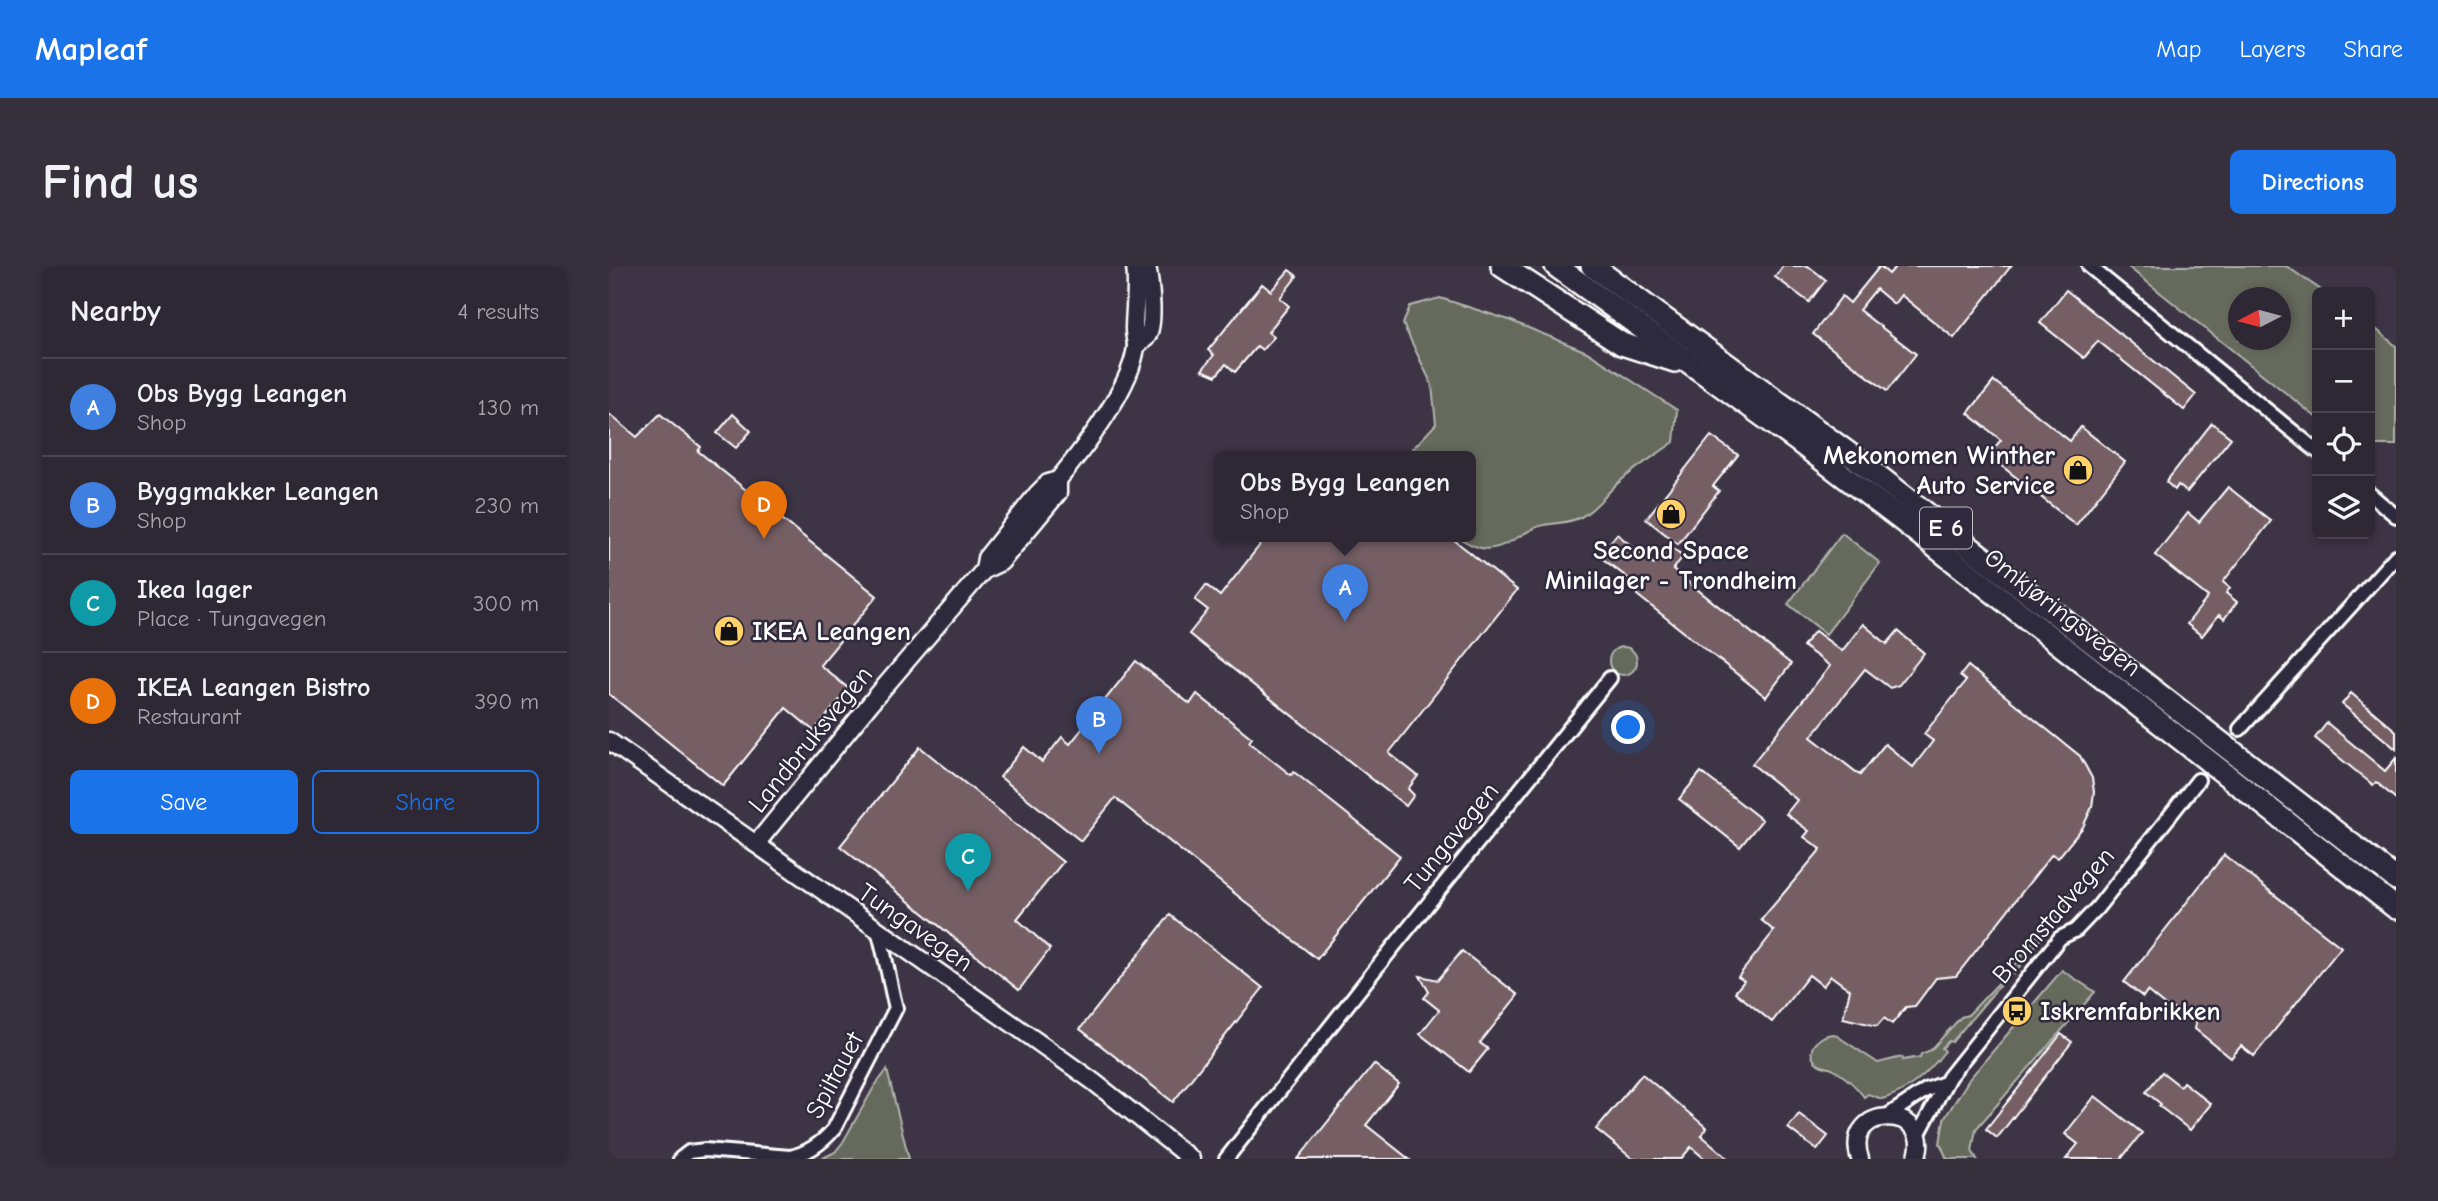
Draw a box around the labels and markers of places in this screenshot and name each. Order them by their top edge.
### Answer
place label: Mekonomen Winther Auto Service [1823,441,2056,501]
shop icon: Mekonomen Winther Auto Service [2061,453,2095,487]
pin: D [741,481,787,539]
shop icon: Second Space Minilager - Trondheim [1654,497,1688,531]
place label: Second Space Minilager - Trondheim [1545,536,1797,596]
pin: A [1322,564,1368,622]
shop icon: IKEA Leangen [712,614,746,648]
place label: IKEA Leangen [752,617,911,647]
pin: B [1076,696,1122,754]
pin: C [945,833,991,891]
bus stop icon: Iskremfabrikken [2000,994,2034,1028]
place label: Iskremfabrikken [2040,997,2221,1027]

